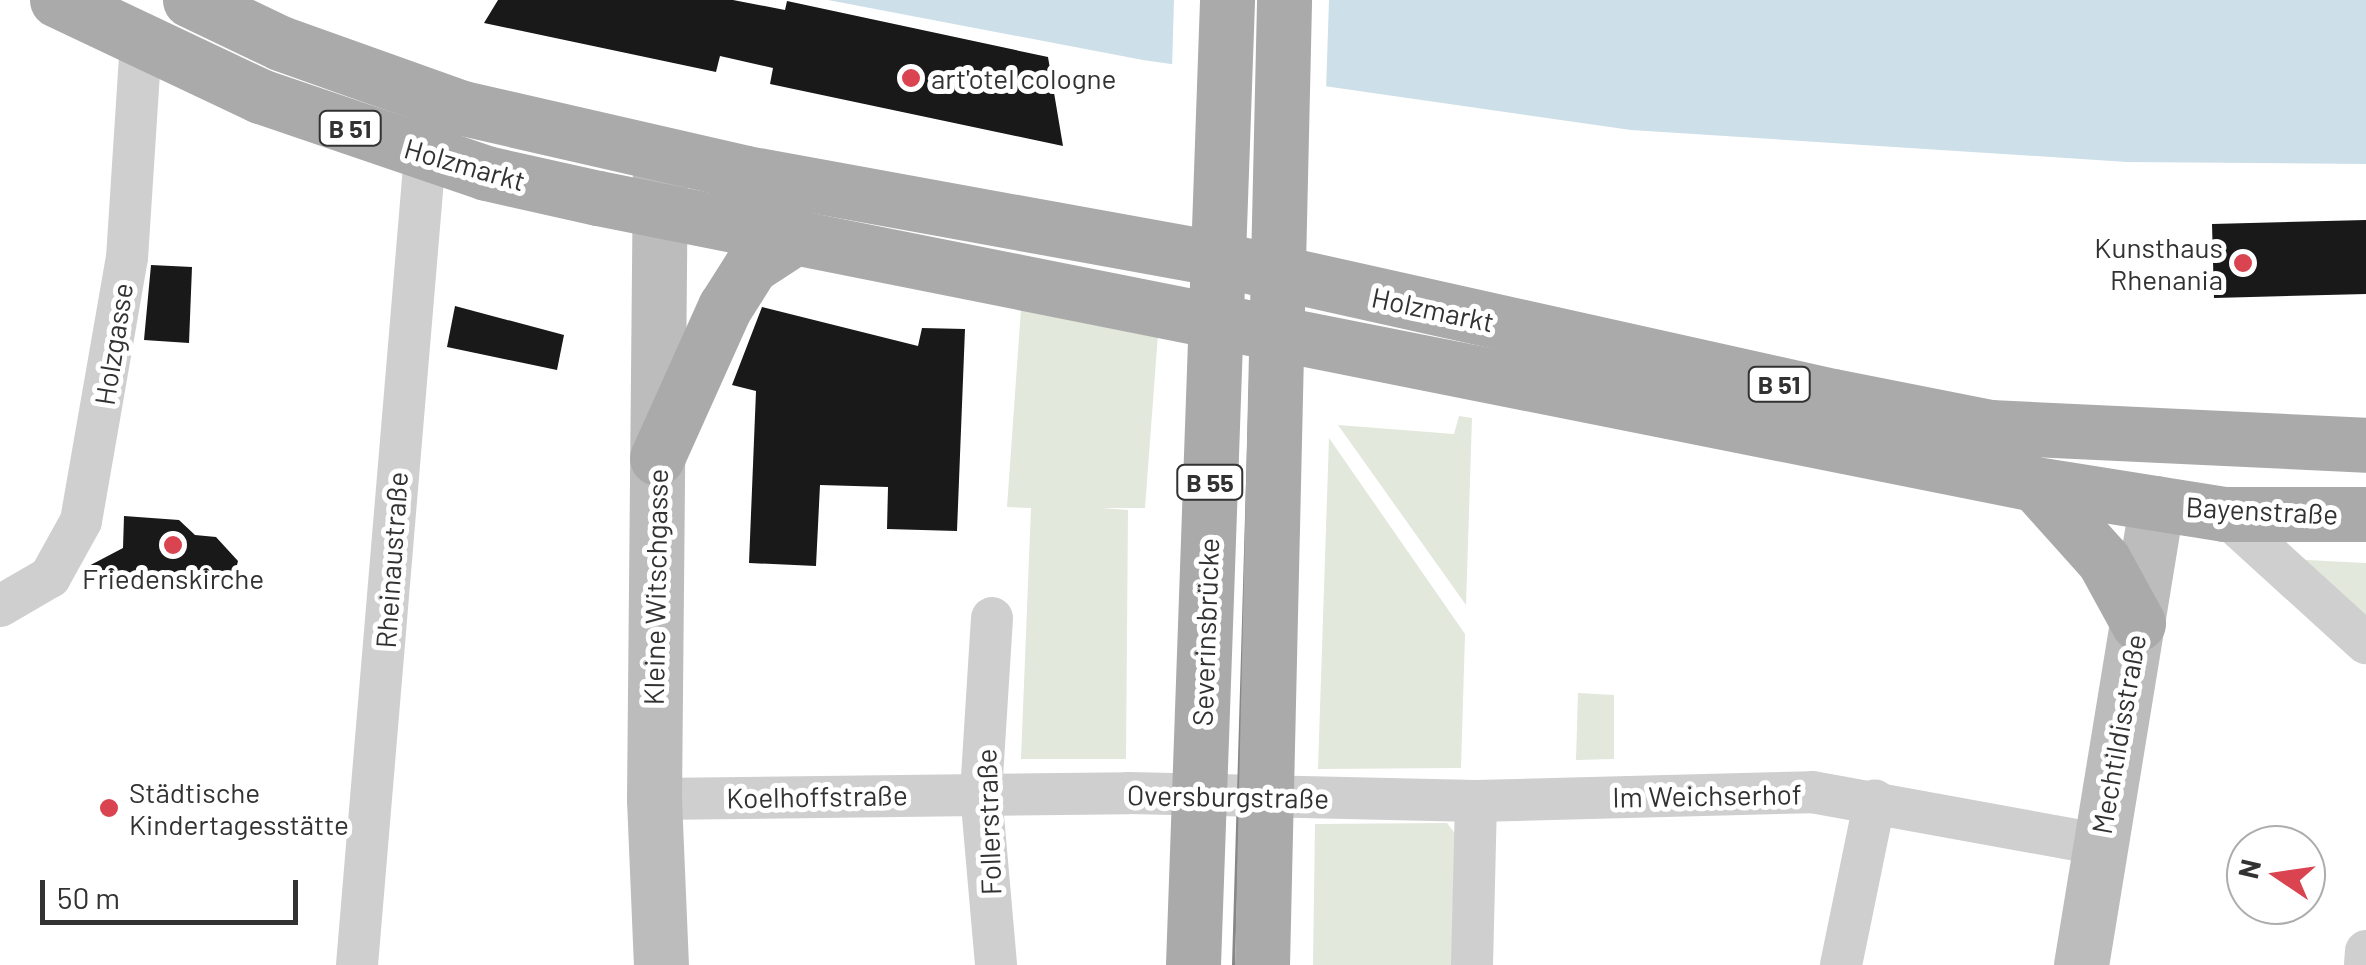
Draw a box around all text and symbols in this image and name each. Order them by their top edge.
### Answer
place label: art'otel cologne [931,61,1116,95]
marker: art'otel cologne [900,67,922,89]
road number: B 51 [318,108,382,148]
street label: Holzmarkt [401,131,529,197]
place label: Kunsthaus Rhenania [2094,230,2223,296]
marker: Kunsthaus Rhenania [2232,252,2254,274]
street label: Holzmarkt [1369,280,1497,338]
street label: Holzgasse [87,281,139,407]
road number: B 51 [1746,364,1812,404]
road number: B 55 [1175,462,1245,502]
street label: Kleine Witschgasse [636,468,674,706]
street label: Rheinaustraße [368,470,414,650]
street label: Bayenstraße [2185,489,2339,531]
marker: Friedenskirche [162,534,184,556]
street label: Severinsbrücke [1185,537,1225,727]
place label: Friedenskirche [82,561,264,595]
street label: Mechtildisstraße [2084,631,2152,837]
street label: Follerstraße [969,748,1007,896]
place label: Städtische Kindertagesstätte [129,775,349,841]
street label: Oversburgstraße [1127,777,1329,815]
street label: Im Weichserhof [1612,777,1802,813]
street label: Koelhoffstraße [726,778,908,814]
marker: Städtische Kindertagesstätte [98,797,120,819]
north arrow [2226,825,2326,925]
text: N [2230,856,2267,882]
scale bar [45,860,302,922]
text: 50 m [57,879,120,915]

